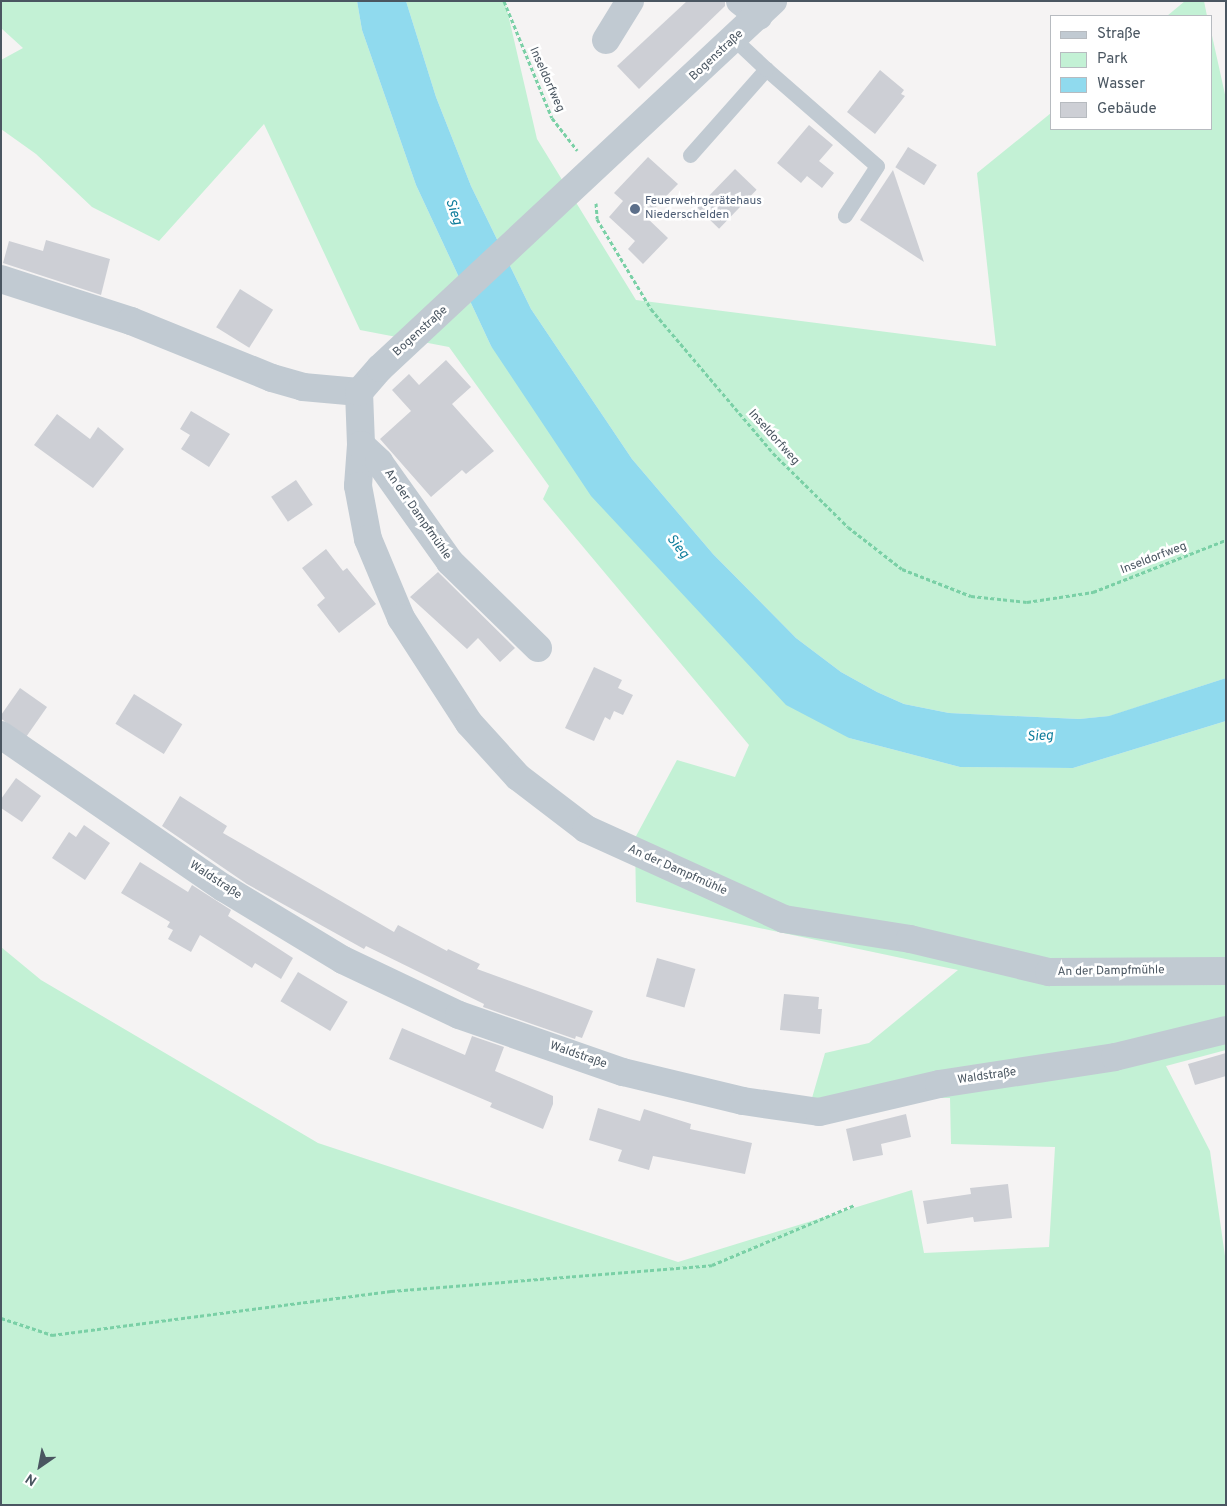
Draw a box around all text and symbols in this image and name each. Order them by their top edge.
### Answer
legend [1050,15,1212,130]
text: Straße [1097,25,1141,44]
street label: Bogenstraße [687,27,747,85]
street label: Inseldorfweg [525,45,567,115]
text: Park [1097,50,1128,69]
text: Wasser [1097,75,1145,94]
text: Gebäude [1097,100,1157,119]
place label: Feuerwehrgerätehaus Niederschelden [645,195,762,223]
water label: Sieg [441,197,465,227]
marker: Feuerwehrgerätehaus Niederschelden [629,203,641,215]
street label: Bogenstraße [391,304,451,360]
street label: Inseldorfweg [744,407,802,469]
street label: An der Dampfmühle [380,467,454,563]
water label: Sieg [662,531,692,563]
street label: Inseldorfweg [1119,540,1189,578]
water label: Sieg [1026,728,1054,746]
street label: An der Dampfmühle [625,843,729,899]
street label: Waldstraße [186,859,244,903]
street label: An der Dampfmühle [1057,964,1165,980]
street label: Waldstraße [548,1040,608,1072]
street label: Waldstraße [957,1066,1017,1088]
north arrow [15,1441,65,1491]
text: N [23,1469,40,1489]

